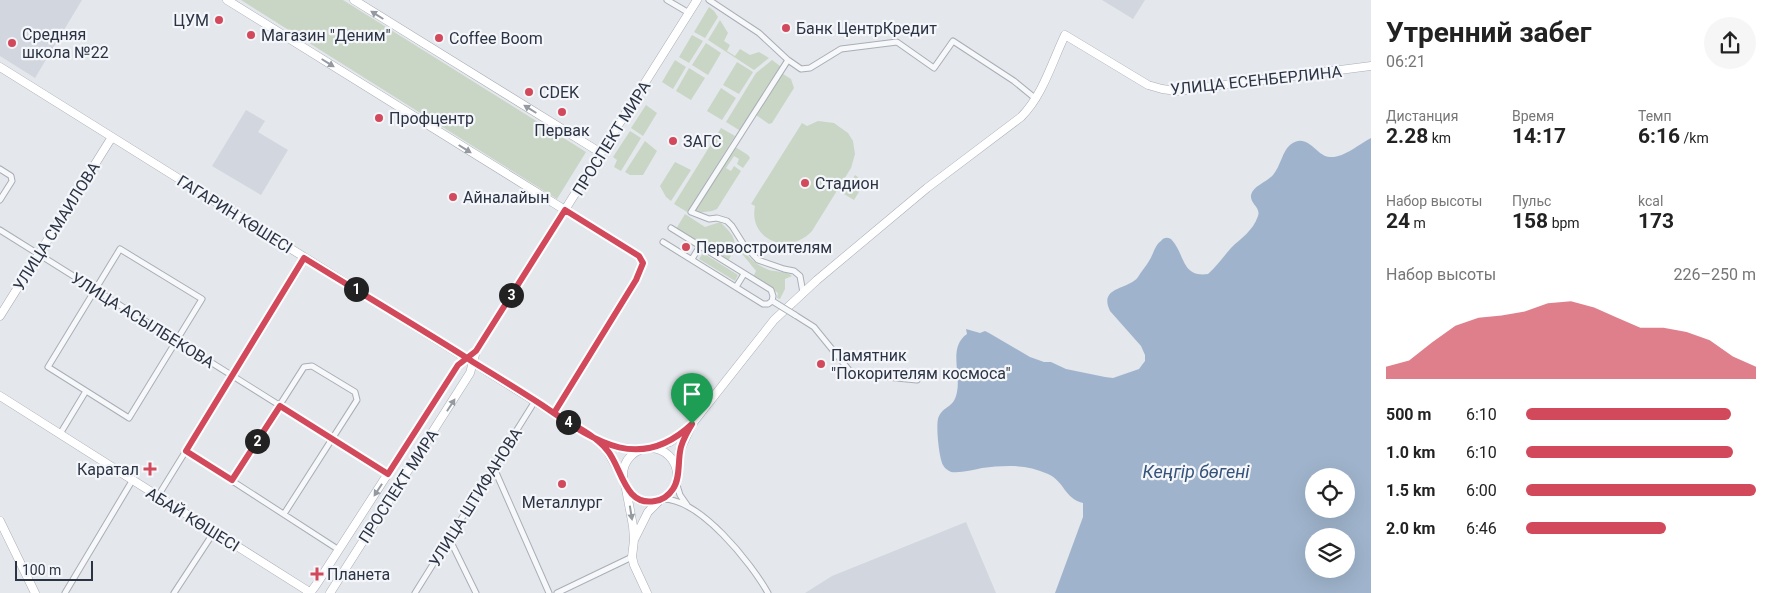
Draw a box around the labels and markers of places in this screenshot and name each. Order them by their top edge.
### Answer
place label: ЦУМ [173,11,209,30]
marker: ЦУМ [213,14,225,26]
place label: Банк ЦентрКредит [796,19,937,38]
marker: Банк ЦентрКредит [780,22,792,34]
place label: Средняя школа №22 [22,25,109,62]
place label: Магазин "Деним" [261,26,391,45]
marker: Магазин "Деним" [245,29,257,41]
place label: Coffee Boom [449,29,543,48]
marker: Coffee Boom [433,32,445,44]
marker: Средняя школа №22 [6,37,18,49]
place label: CDEK [539,83,580,102]
marker: CDEK [523,86,535,98]
marker: Первак [556,106,568,118]
place label: Профцентр [389,109,474,128]
marker: Профцентр [373,112,385,124]
place label: Первак [534,121,590,140]
place label: ЗАГС [683,132,722,151]
marker: ЗАГС [667,135,679,147]
place label: Стадион [815,174,879,193]
marker: Стадион [799,177,811,189]
place label: Айналайын [463,188,549,207]
marker: Айналайын [447,191,459,203]
place label: Первостроителям [696,238,832,257]
marker: Первостроителям [680,241,692,253]
pin: 1 [344,276,368,302]
pin: 3 [498,282,524,308]
place label: Памятник "Покорителям космоса" [831,346,1011,383]
marker: Памятник "Покорителям космоса" [815,358,827,370]
pin [671,373,713,424]
pin: 4 [556,410,580,434]
pin: 2 [244,428,270,454]
place label: Каратал [77,460,139,479]
marker: Каратал [143,462,157,476]
marker: Металлург [556,478,568,490]
place label: Металлург [522,493,602,512]
place label: Планета [327,565,390,584]
marker: Планета [311,568,323,580]

